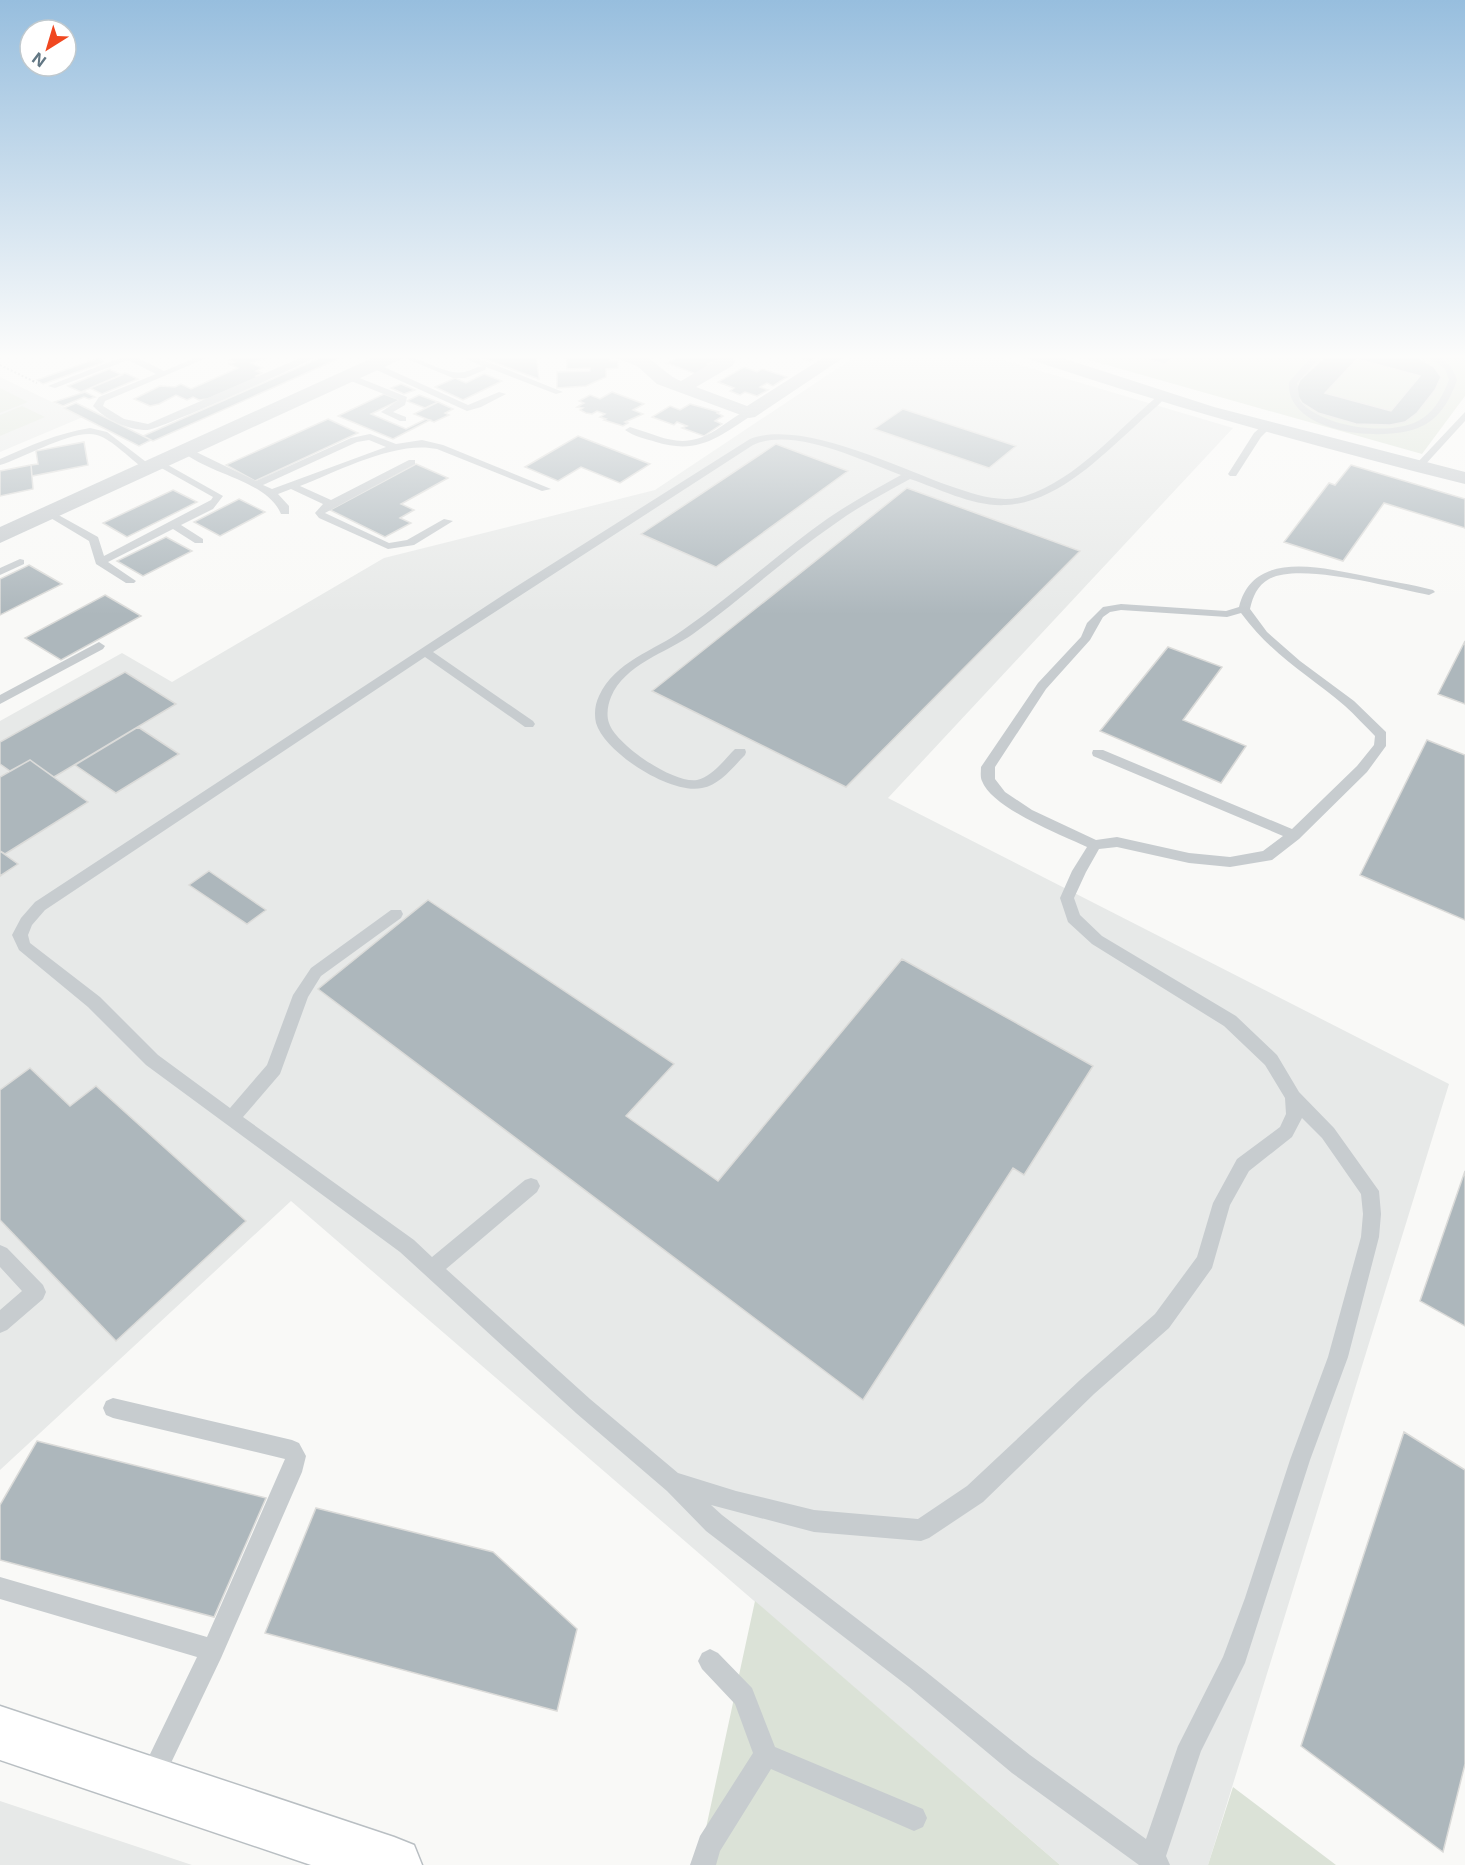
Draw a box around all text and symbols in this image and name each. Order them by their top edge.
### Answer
north arrow [18,18,78,78]
text: N [28,48,50,72]

